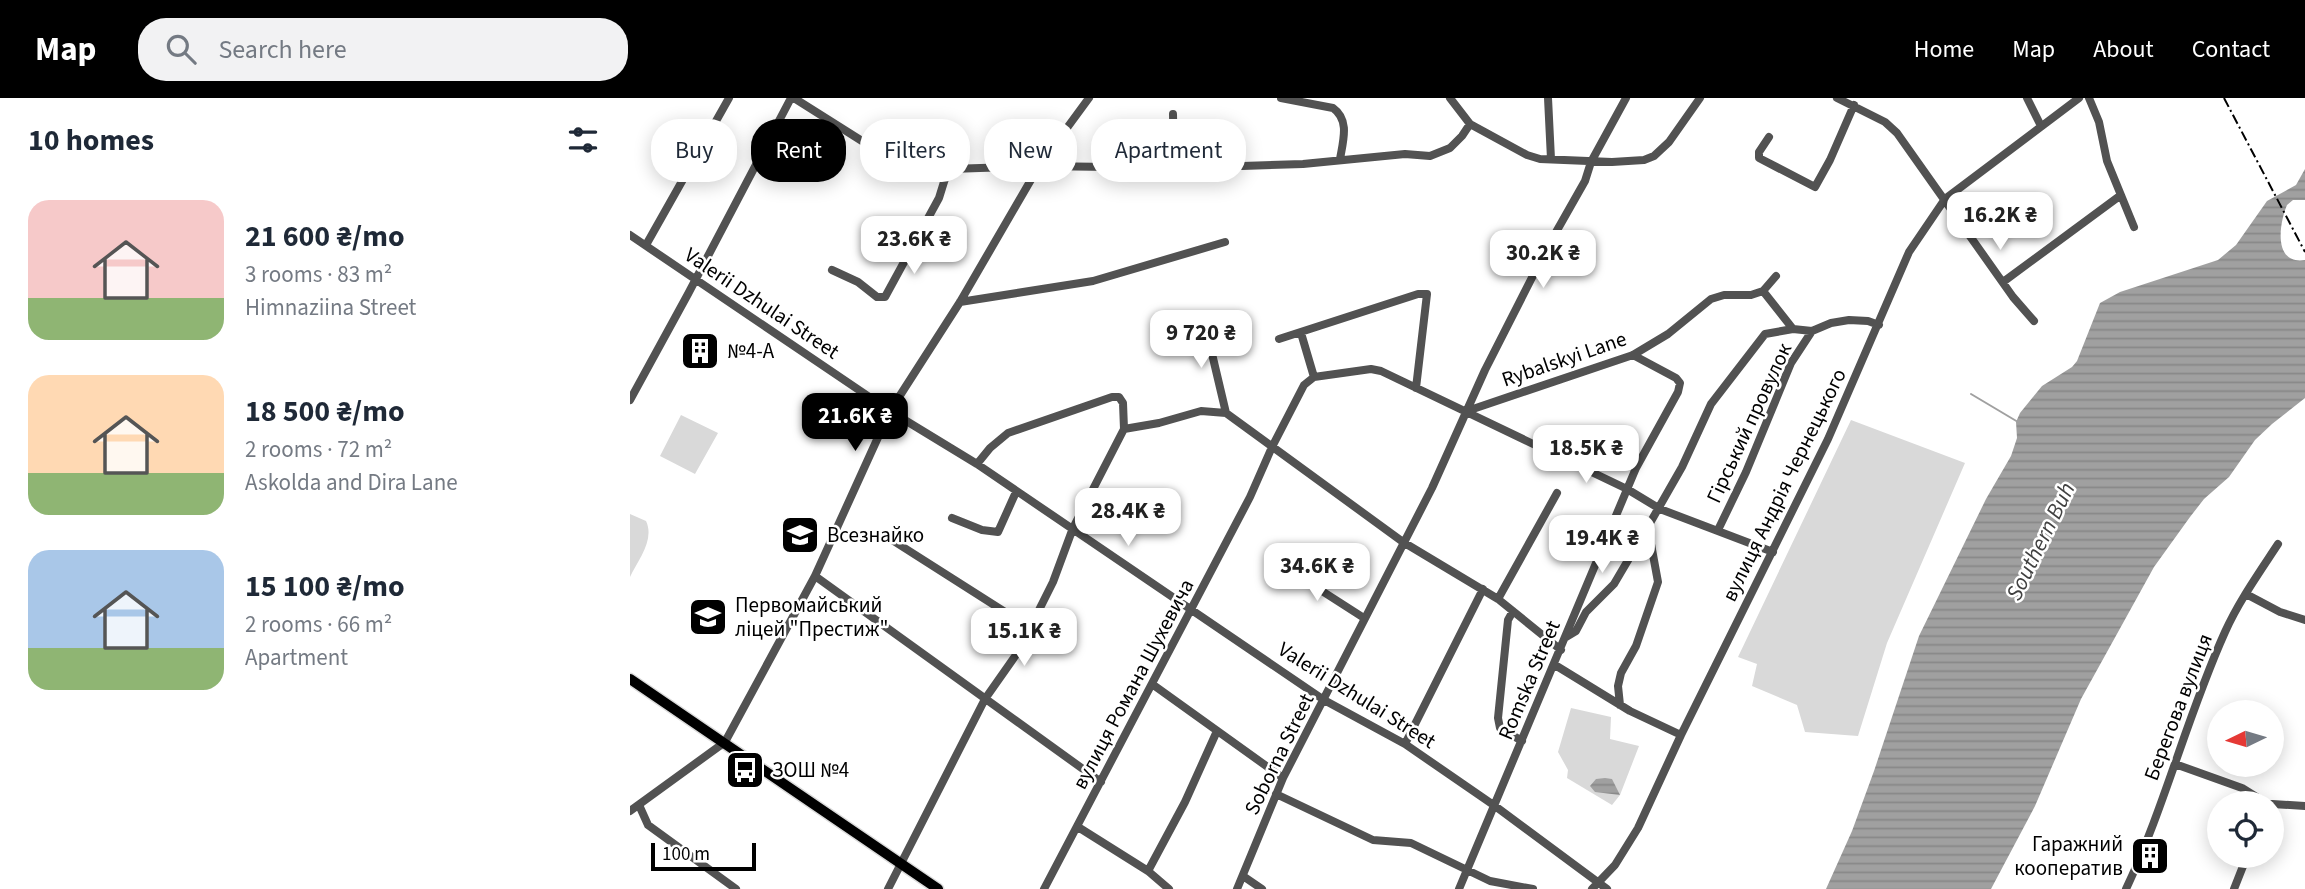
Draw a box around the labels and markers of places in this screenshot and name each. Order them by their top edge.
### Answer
pin: 16.2K ₴ [1935,192,2065,252]
pin: 23.6K ₴ [849,216,979,276]
pin: 30.2K ₴ [1478,230,1608,290]
pin: 9 720 ₴ [1136,310,1266,370]
building icon: №4-А [679,330,721,372]
place label: №4-А [727,336,775,366]
pin: 21.6K ₴ [790,394,920,453]
pin: 18.5K ₴ [1521,426,1651,485]
pin: 28.4K ₴ [1063,489,1193,548]
school or university icon: Всезнайко [779,514,821,556]
pin: 19.4K ₴ [1537,516,1667,575]
place label: Всезнайко [827,520,924,550]
pin: 34.6K ₴ [1252,544,1382,603]
place label: Первомайський ліцей "Престиж" [735,590,888,644]
school or university icon: Первомайський ліцей "Престиж" [687,596,729,638]
pin: 15.1K ₴ [959,608,1089,668]
bus stop icon: ЗОШ №4 [724,749,766,791]
place label: ЗОШ №4 [772,755,849,785]
place label: Гаражний кооператив [2014,829,2123,883]
building icon: Гаражний кооператив [2129,835,2171,877]

